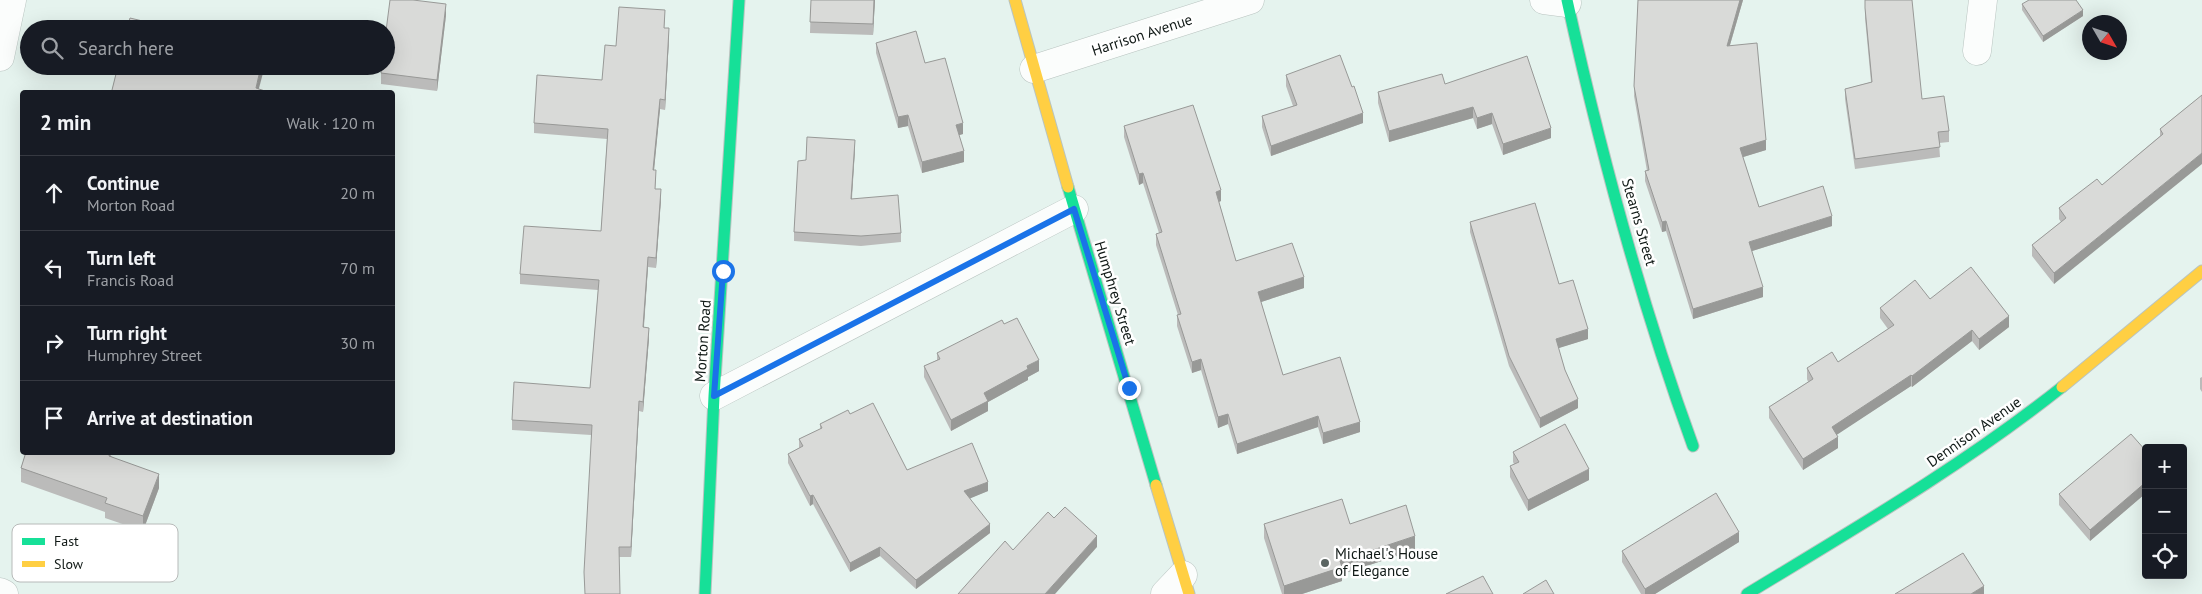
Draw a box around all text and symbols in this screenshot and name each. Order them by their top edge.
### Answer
street label: Harrison Avenue [1089,9,1195,60]
north arrow [2082,15,2127,60]
search box [20,20,395,75]
icon: search [38,34,66,62]
text: Search here [78,36,174,60]
text: 2 min [40,109,91,136]
text: Walk · 120 m [286,113,375,133]
text: Continue [87,171,159,195]
street label: Stearns Street [1618,176,1661,268]
icon: ahead [40,179,68,207]
text: 20 m [340,183,375,203]
text: Morton Road [87,195,175,215]
street label: Humphrey Street [1091,239,1140,347]
text: Turn left [87,246,156,270]
icon: left [40,254,68,282]
text: 70 m [340,258,375,278]
route start [712,260,735,283]
text: Francis Road [87,270,174,290]
street label: Morton Road [690,299,715,383]
text: Turn right [87,321,167,345]
icon: right [40,329,68,357]
text: 30 m [340,333,375,353]
text: Humphrey Street [87,345,202,365]
route end [1118,377,1141,400]
street label: Dennison Avenue [1923,392,2025,471]
icon: arrive [40,404,68,432]
text: Arrive at destination [87,406,253,430]
map controls [2142,444,2187,579]
button: + [2142,444,2187,489]
button: − [2142,489,2187,534]
legend [12,524,178,582]
text: Fast [54,532,79,550]
button: locate [2142,534,2187,579]
place label: Michael's House of Elegance [1335,544,1438,580]
text: Slow [54,555,84,573]
marker: Michael's House of Elegance [1319,557,1331,569]

